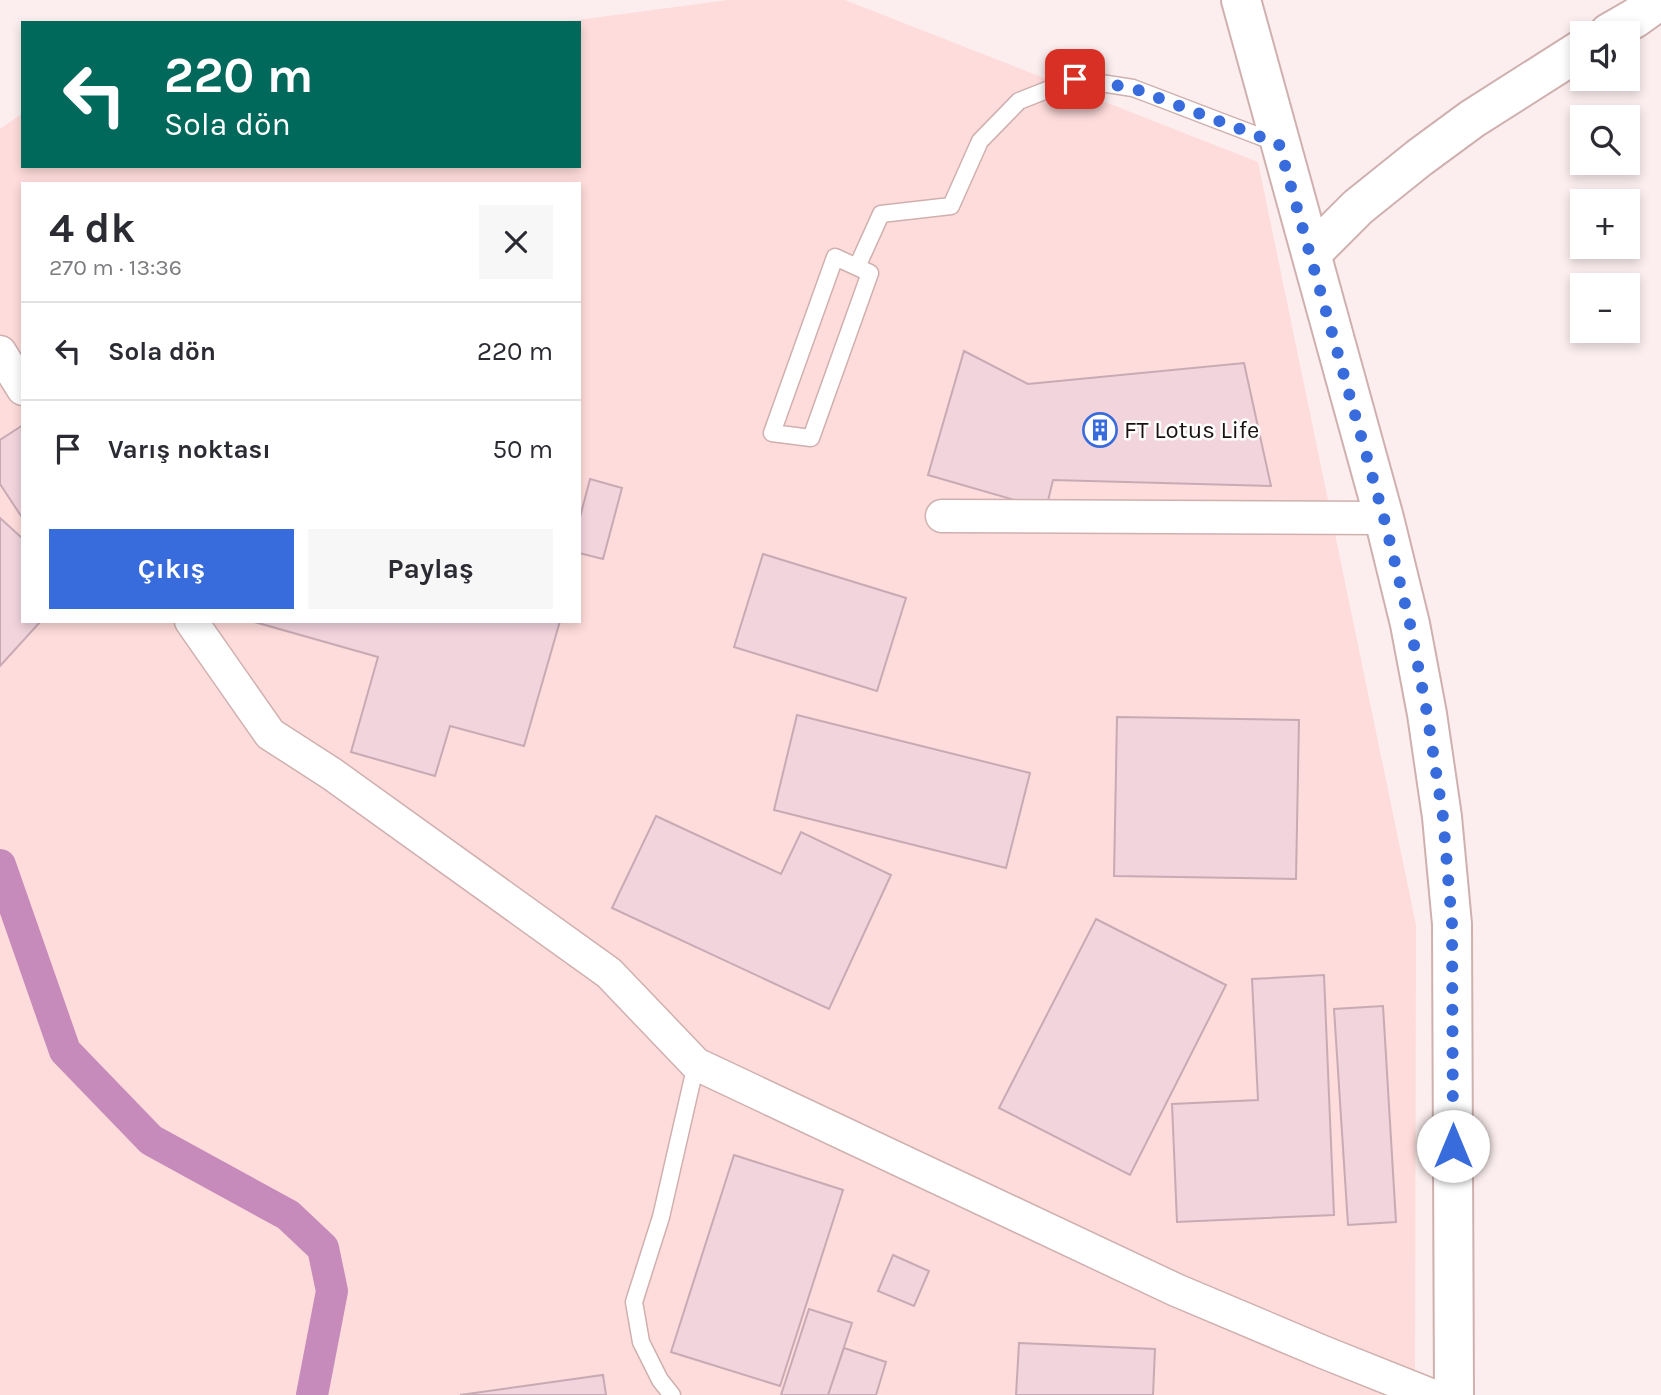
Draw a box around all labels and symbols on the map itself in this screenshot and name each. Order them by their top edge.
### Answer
pin [1045,49,1105,109]
building icon: FT Lotus Life [1081,411,1119,449]
place label: FT Lotus Life [1124,416,1259,444]
position arrow [1416,1109,1490,1183]

